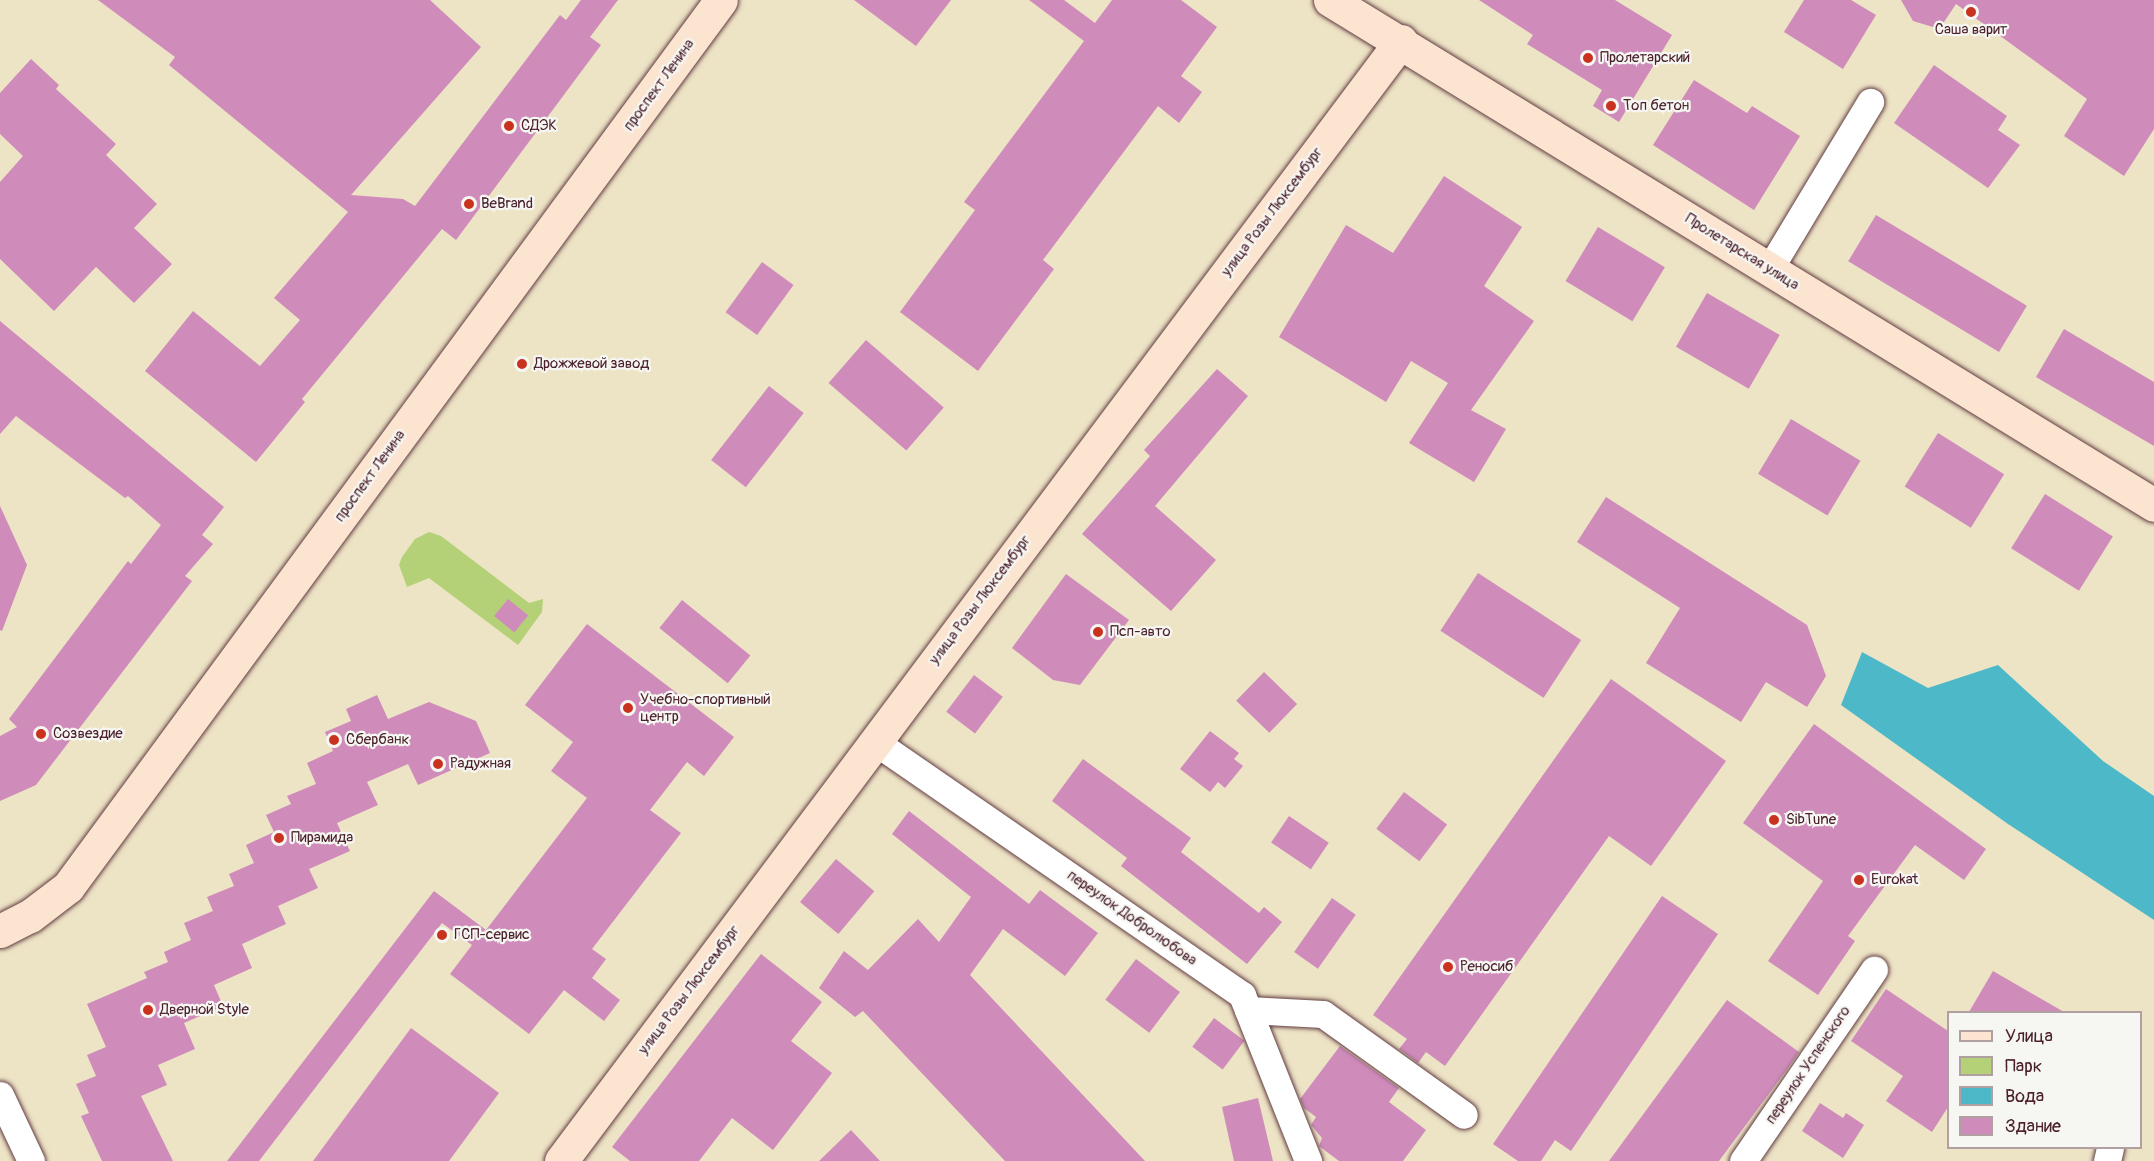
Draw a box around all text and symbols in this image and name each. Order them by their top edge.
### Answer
marker: Саша варит [1964,5,1978,19]
place label: Саша варит [1935,21,2007,39]
street label: проспект Ленина [620,36,698,134]
place label: Пролетарский [1600,49,1690,67]
marker: Пролетарский [1581,51,1595,65]
place label: Топ бетон [1623,97,1689,115]
marker: Топ бетон [1604,99,1618,113]
place label: СДЭК [521,117,557,135]
marker: СДЭК [502,119,516,133]
street label: улица Розы Люксембург [1218,144,1326,280]
place label: BeBrand [481,195,533,213]
marker: BeBrand [462,197,476,211]
street label: Пролетарская улица [1682,210,1802,294]
place label: Дрожжевой завод [534,355,649,373]
marker: Дрожжевой завод [515,357,529,371]
street label: проспект Ленина [331,427,409,525]
street label: улица Розы Люксембург [926,532,1034,668]
place label: Псп-авто [1110,623,1171,641]
marker: Псп-авто [1091,625,1105,639]
place label: Учебно-спортивный центр [640,690,771,725]
marker: Учебно-спортивный центр [621,701,635,715]
place label: Созвездие [53,725,123,743]
marker: Созвездие [34,727,48,741]
place label: Сбербанк [346,731,409,749]
marker: Сбербанк [327,733,341,747]
place label: Радужная [450,755,511,773]
marker: Радужная [431,757,445,771]
place label: SibTune [1786,811,1836,829]
marker: SibTune [1767,813,1781,827]
place label: Пирамида [291,829,353,847]
marker: Пирамида [272,831,286,845]
street label: переулок Добролюбова [1064,866,1200,970]
place label: Eurokat [1871,871,1918,889]
marker: Eurokat [1852,873,1866,887]
street label: улица Розы Люксембург [635,922,743,1058]
place label: ГСП-сервис [454,926,530,944]
marker: ГСП-сервис [435,928,449,942]
place label: Реносиб [1460,958,1513,976]
marker: Реносиб [1441,960,1455,974]
place label: Дверной Style [160,1001,249,1019]
marker: Дверной Style [141,1003,155,1017]
street label: переулок Успенского [1762,1003,1854,1127]
legend [1947,1011,2142,1149]
text: Улица [2005,1025,2053,1048]
text: Парк [2005,1055,2042,1078]
text: Вода [2005,1085,2044,1108]
text: Здание [2005,1115,2061,1138]

